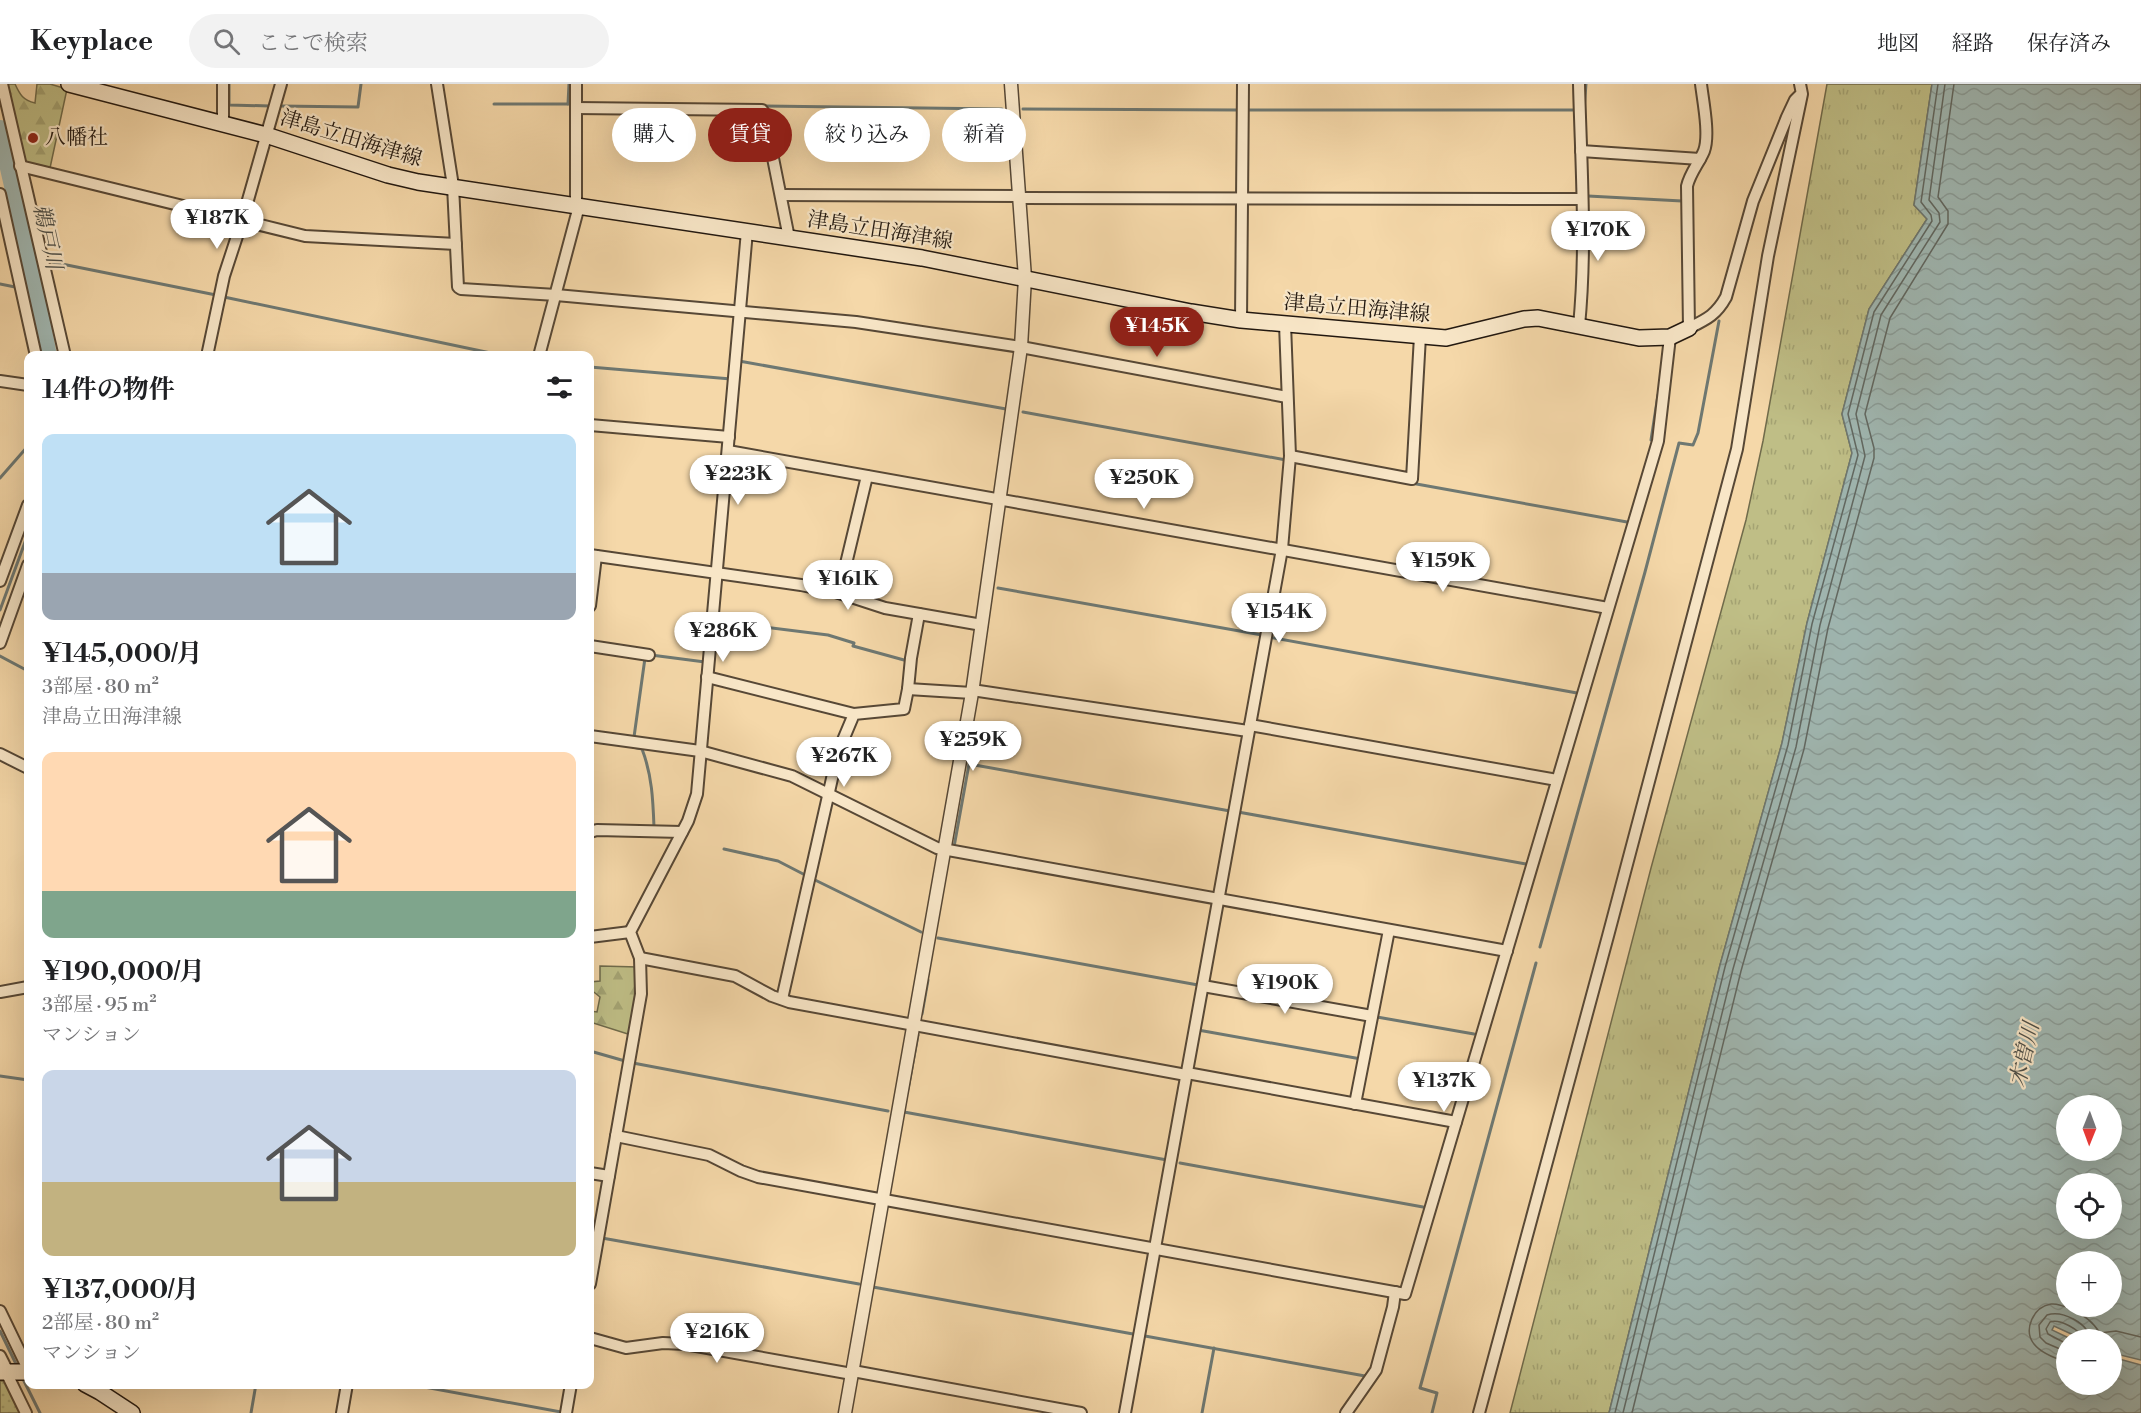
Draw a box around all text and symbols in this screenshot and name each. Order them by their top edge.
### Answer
search box [189,14,609,68]
text: Keyplace [30,24,153,59]
icon: search [210,25,243,58]
text: ここで検索 [258,30,368,57]
text: 地図 [1877,31,1919,57]
text: 経路 [1952,31,1994,57]
text: 保存済み [2027,31,2111,57]
street label: 津島立田海津線 [277,105,425,173]
chip: 購入 [612,108,696,162]
chip: 賃貸 [708,108,792,162]
chip: 絞り込み [804,108,930,162]
chip: 新着 [942,108,1026,162]
place label: 八幡社 [45,125,108,151]
marker: 八幡社 [26,131,40,145]
pin: ¥187K [175,199,259,250]
water label: 鵜戸川 [27,202,67,274]
text: ¥187K [185,206,249,231]
street label: 津島立田海津線 [805,207,955,255]
pin: ¥170K [1556,211,1640,262]
text: ¥170K [1565,218,1631,243]
street label: 津島立田海津線 [1283,290,1431,328]
pin: ¥145K [1115,307,1199,358]
text: ¥145K [1124,314,1190,339]
icon: filters [543,371,576,404]
text: 14件の物件 [42,374,175,406]
pin: ¥223K [696,455,780,506]
pin: ¥250K [1102,459,1186,510]
text: ¥223K [704,462,772,487]
text: ¥250K [1109,466,1179,491]
icon: home [255,473,363,581]
pin: ¥159K [1401,542,1485,593]
text: ¥159K [1410,549,1476,574]
pin: ¥161K [806,560,890,611]
text: ¥161K [817,567,879,592]
pin: ¥154K [1237,593,1321,644]
text: ¥154K [1245,600,1313,625]
pin: ¥286K [681,612,765,663]
text: ¥286K [688,619,758,644]
text: ¥145,000/月 [42,638,202,670]
text: 3部屋 · 80 m² [42,675,159,700]
text: 津島立田海津線 [42,705,182,730]
pin: ¥259K [931,721,1015,772]
text: ¥259K [938,728,1008,753]
pin: ¥267K [802,737,886,788]
text: ¥267K [810,744,878,769]
icon: home [255,791,363,899]
text: ¥190,000/月 [42,956,205,988]
pin: ¥190K [1243,964,1327,1015]
text: ¥190K [1251,971,1319,996]
text: 3部屋 · 95 m² [42,993,156,1018]
water label: 木曽川 [2004,1018,2046,1090]
text: マンション [42,1023,141,1048]
pin: ¥137K [1402,1062,1486,1113]
text: ¥137K [1412,1069,1476,1094]
north arrow [2056,1095,2122,1161]
map controls [2056,1095,2122,1395]
icon: home [255,1109,363,1217]
button: locate [2056,1173,2122,1239]
button: + [2056,1251,2122,1317]
text: ¥137,000/月 [42,1274,199,1306]
text: 2部屋 · 80 m² [42,1311,159,1336]
pin: ¥216K [675,1313,759,1364]
text: ¥216K [684,1320,750,1345]
button: − [2056,1329,2122,1395]
text: マンション [42,1341,141,1366]

